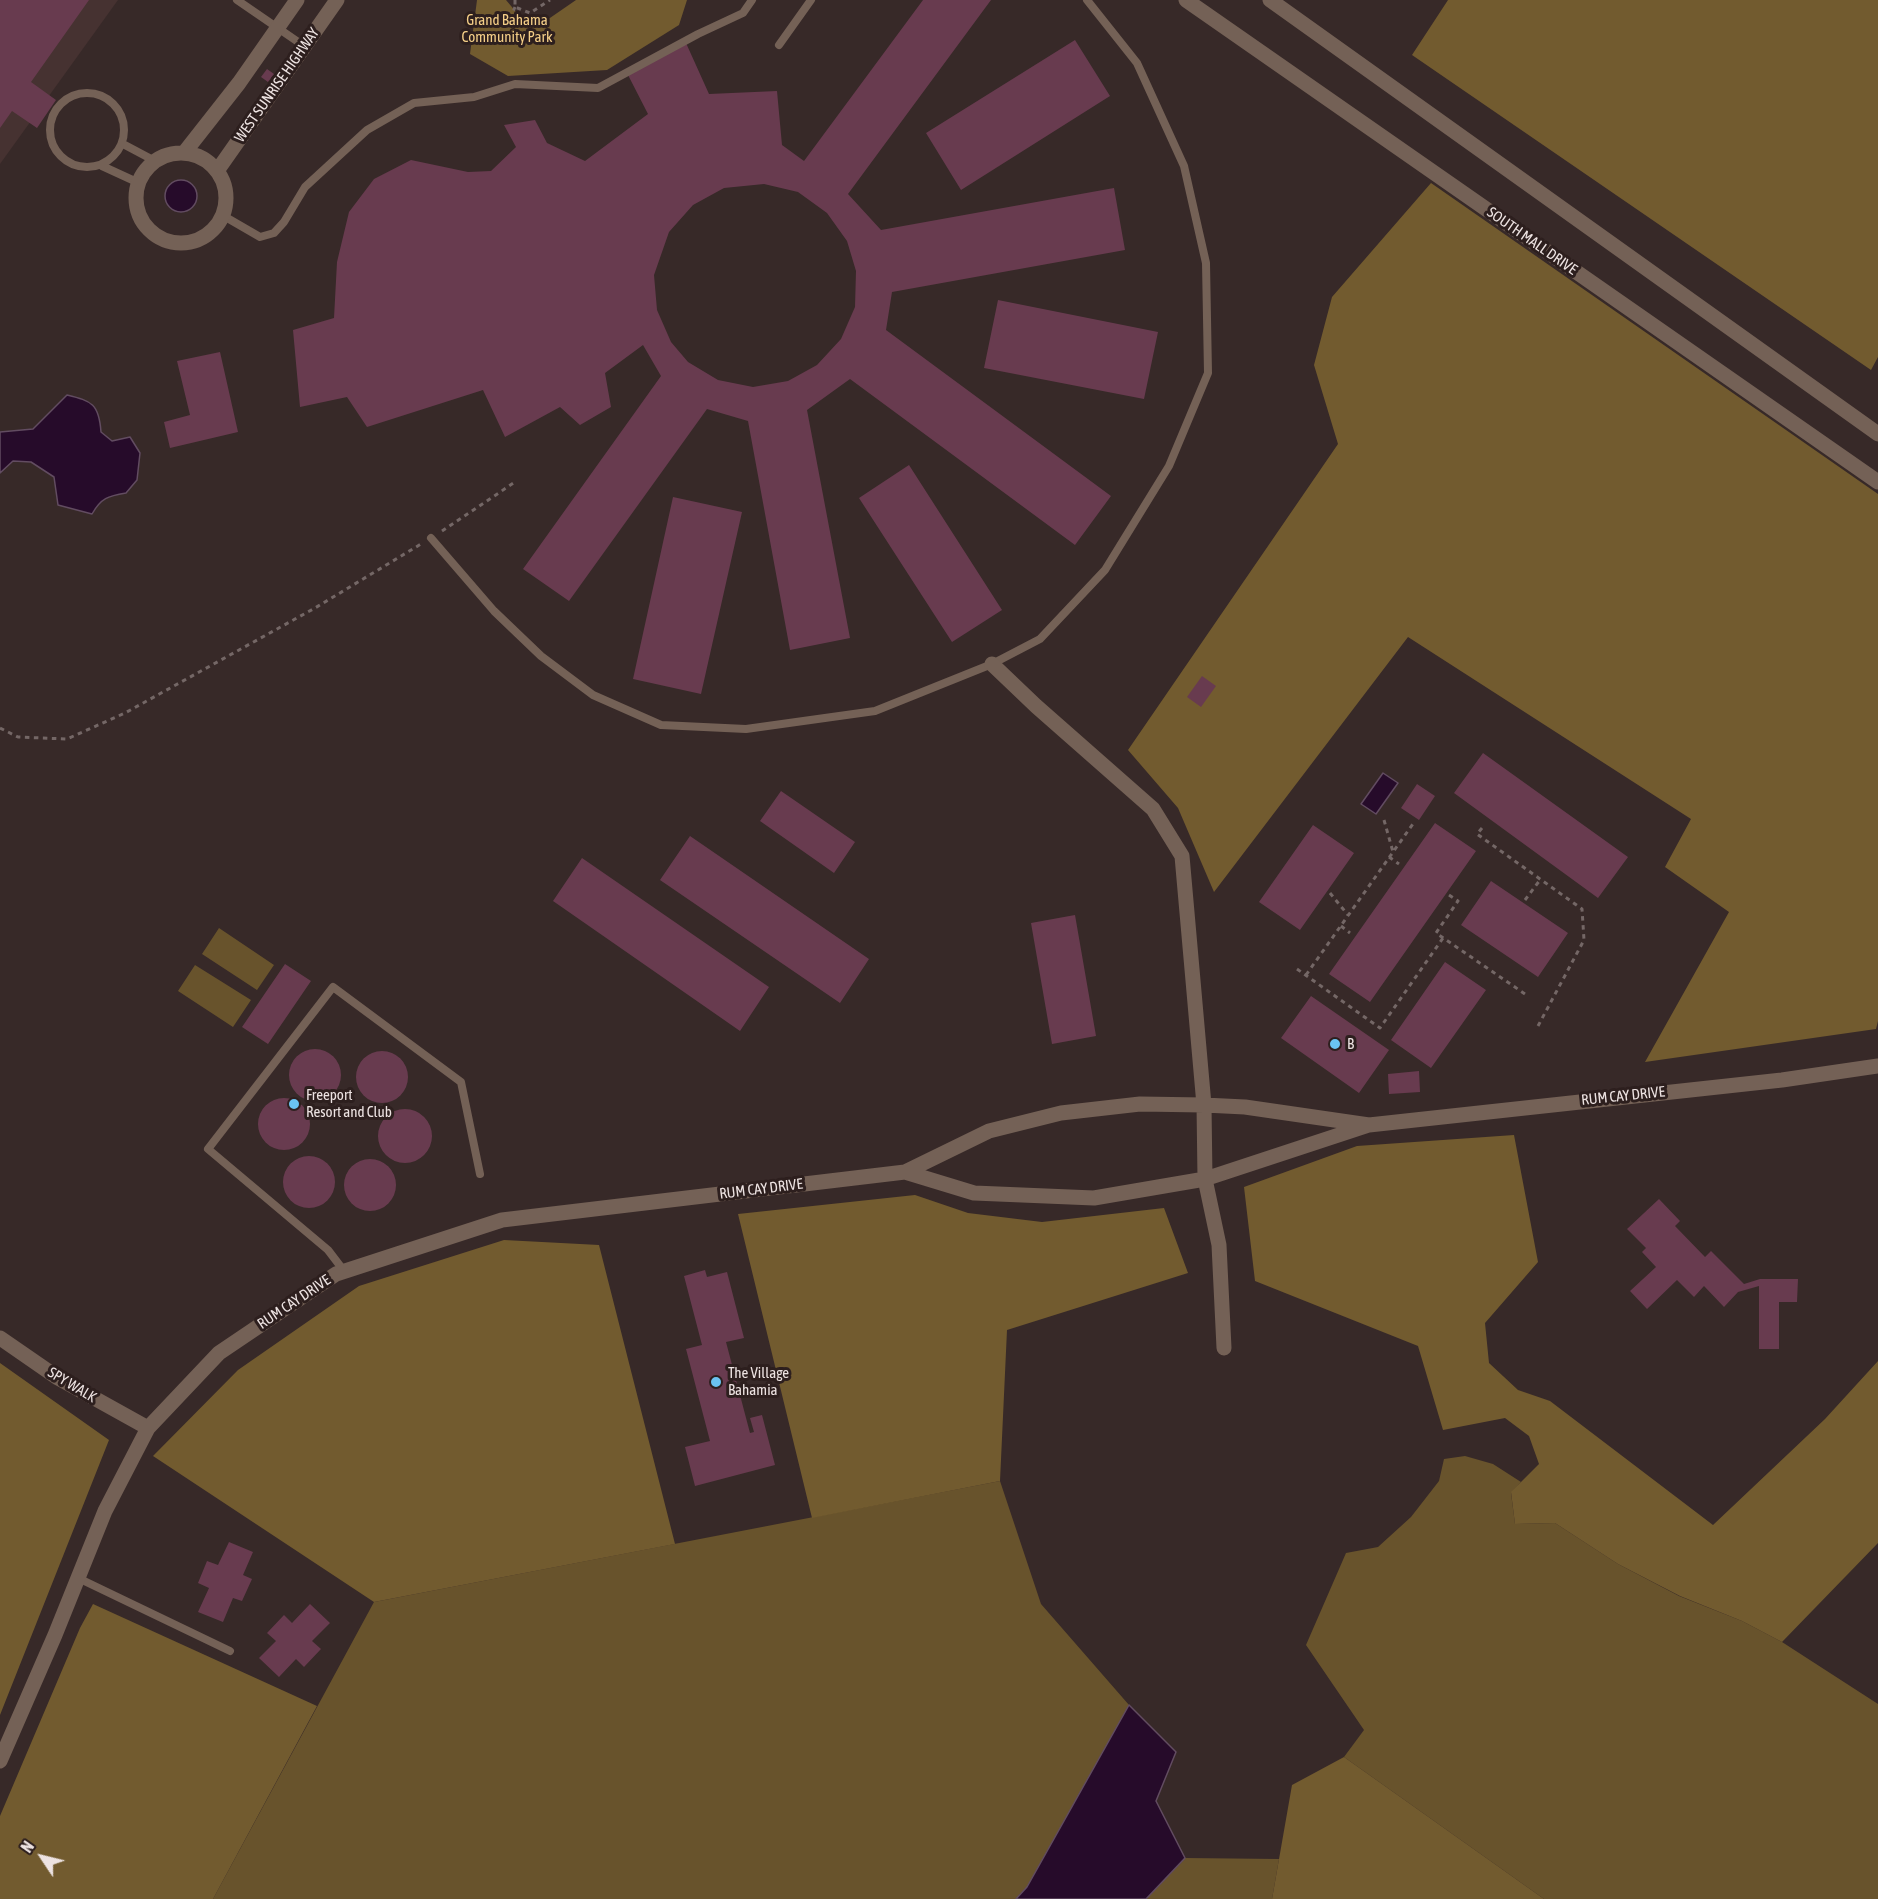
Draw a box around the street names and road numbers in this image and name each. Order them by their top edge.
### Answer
street label: WEST SUNRISE HIGHWAY [231,24,323,146]
street label: SOUTH MALL DRIVE [1484,203,1580,279]
street label: RUM CAY DRIVE [1580,1083,1666,1109]
street label: RUM CAY DRIVE [718,1175,804,1203]
street label: RUM CAY DRIVE [254,1271,334,1333]
street label: SPY WALK [44,1364,100,1406]

